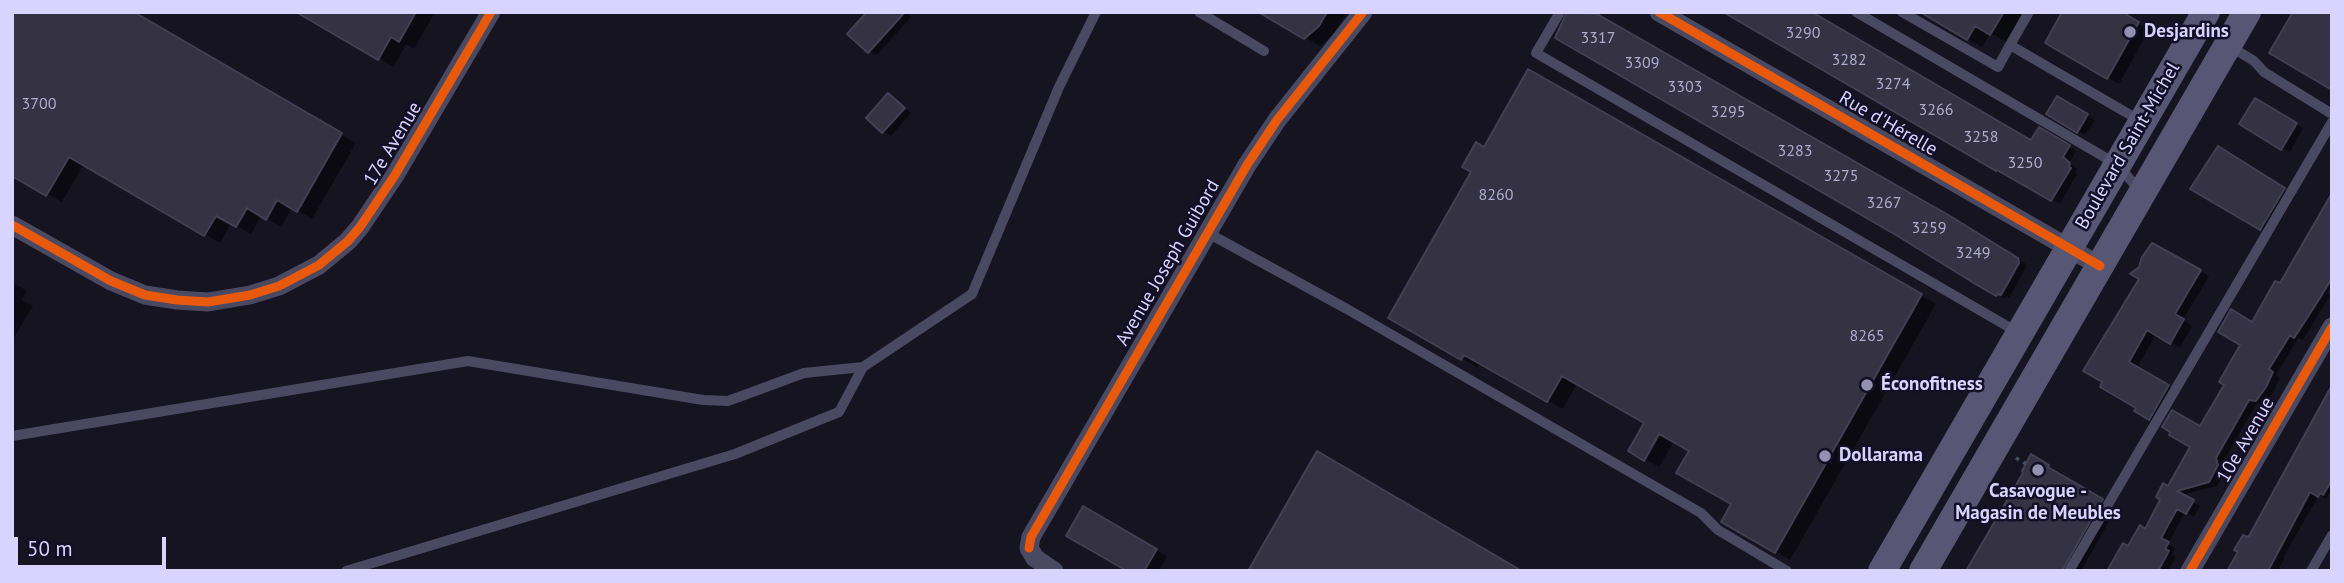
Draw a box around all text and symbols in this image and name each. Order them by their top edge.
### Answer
place label: Desjardins [2144,21,2229,43]
house number: 3290 [1786,23,1820,43]
marker: Desjardins [2122,24,2138,40]
house number: 3317 [1581,28,1615,48]
house number: 3282 [1832,50,1866,70]
house number: 3309 [1625,53,1659,73]
street label: Boulevard Saint-Michel [2071,59,2185,233]
house number: 3274 [1876,74,1910,94]
house number: 3303 [1668,77,1702,97]
street label: Rue d'Hérelle [1835,87,1941,161]
house number: 3700 [22,94,56,114]
street label: 17e Avenue [359,98,427,190]
house number: 3266 [1919,100,1953,120]
house number: 3295 [1711,102,1745,122]
house number: 3258 [1964,127,1998,147]
house number: 3283 [1778,141,1812,161]
house number: 3250 [2008,153,2042,173]
house number: 3275 [1824,166,1858,186]
street label: Avenue Joseph Guibord [1111,176,1225,350]
house number: 8260 [1479,185,1513,205]
house number: 3267 [1867,193,1901,213]
house number: 3259 [1912,218,1946,238]
house number: 3249 [1956,243,1990,263]
house number: 8265 [1850,326,1884,346]
place label: Éconofitness [1881,374,1983,396]
marker: Éconofitness [1859,377,1875,393]
street label: 10e Avenue [2212,393,2280,487]
place label: Dollarama [1839,445,1923,467]
marker: Dollarama [1817,448,1833,464]
marker: Casavogue - Magasin de Meubles [2030,462,2046,478]
place label: Casavogue - Magasin de Meubles [1955,481,2121,525]
scale bar [18,524,170,568]
text: 50 m [27,535,73,562]

